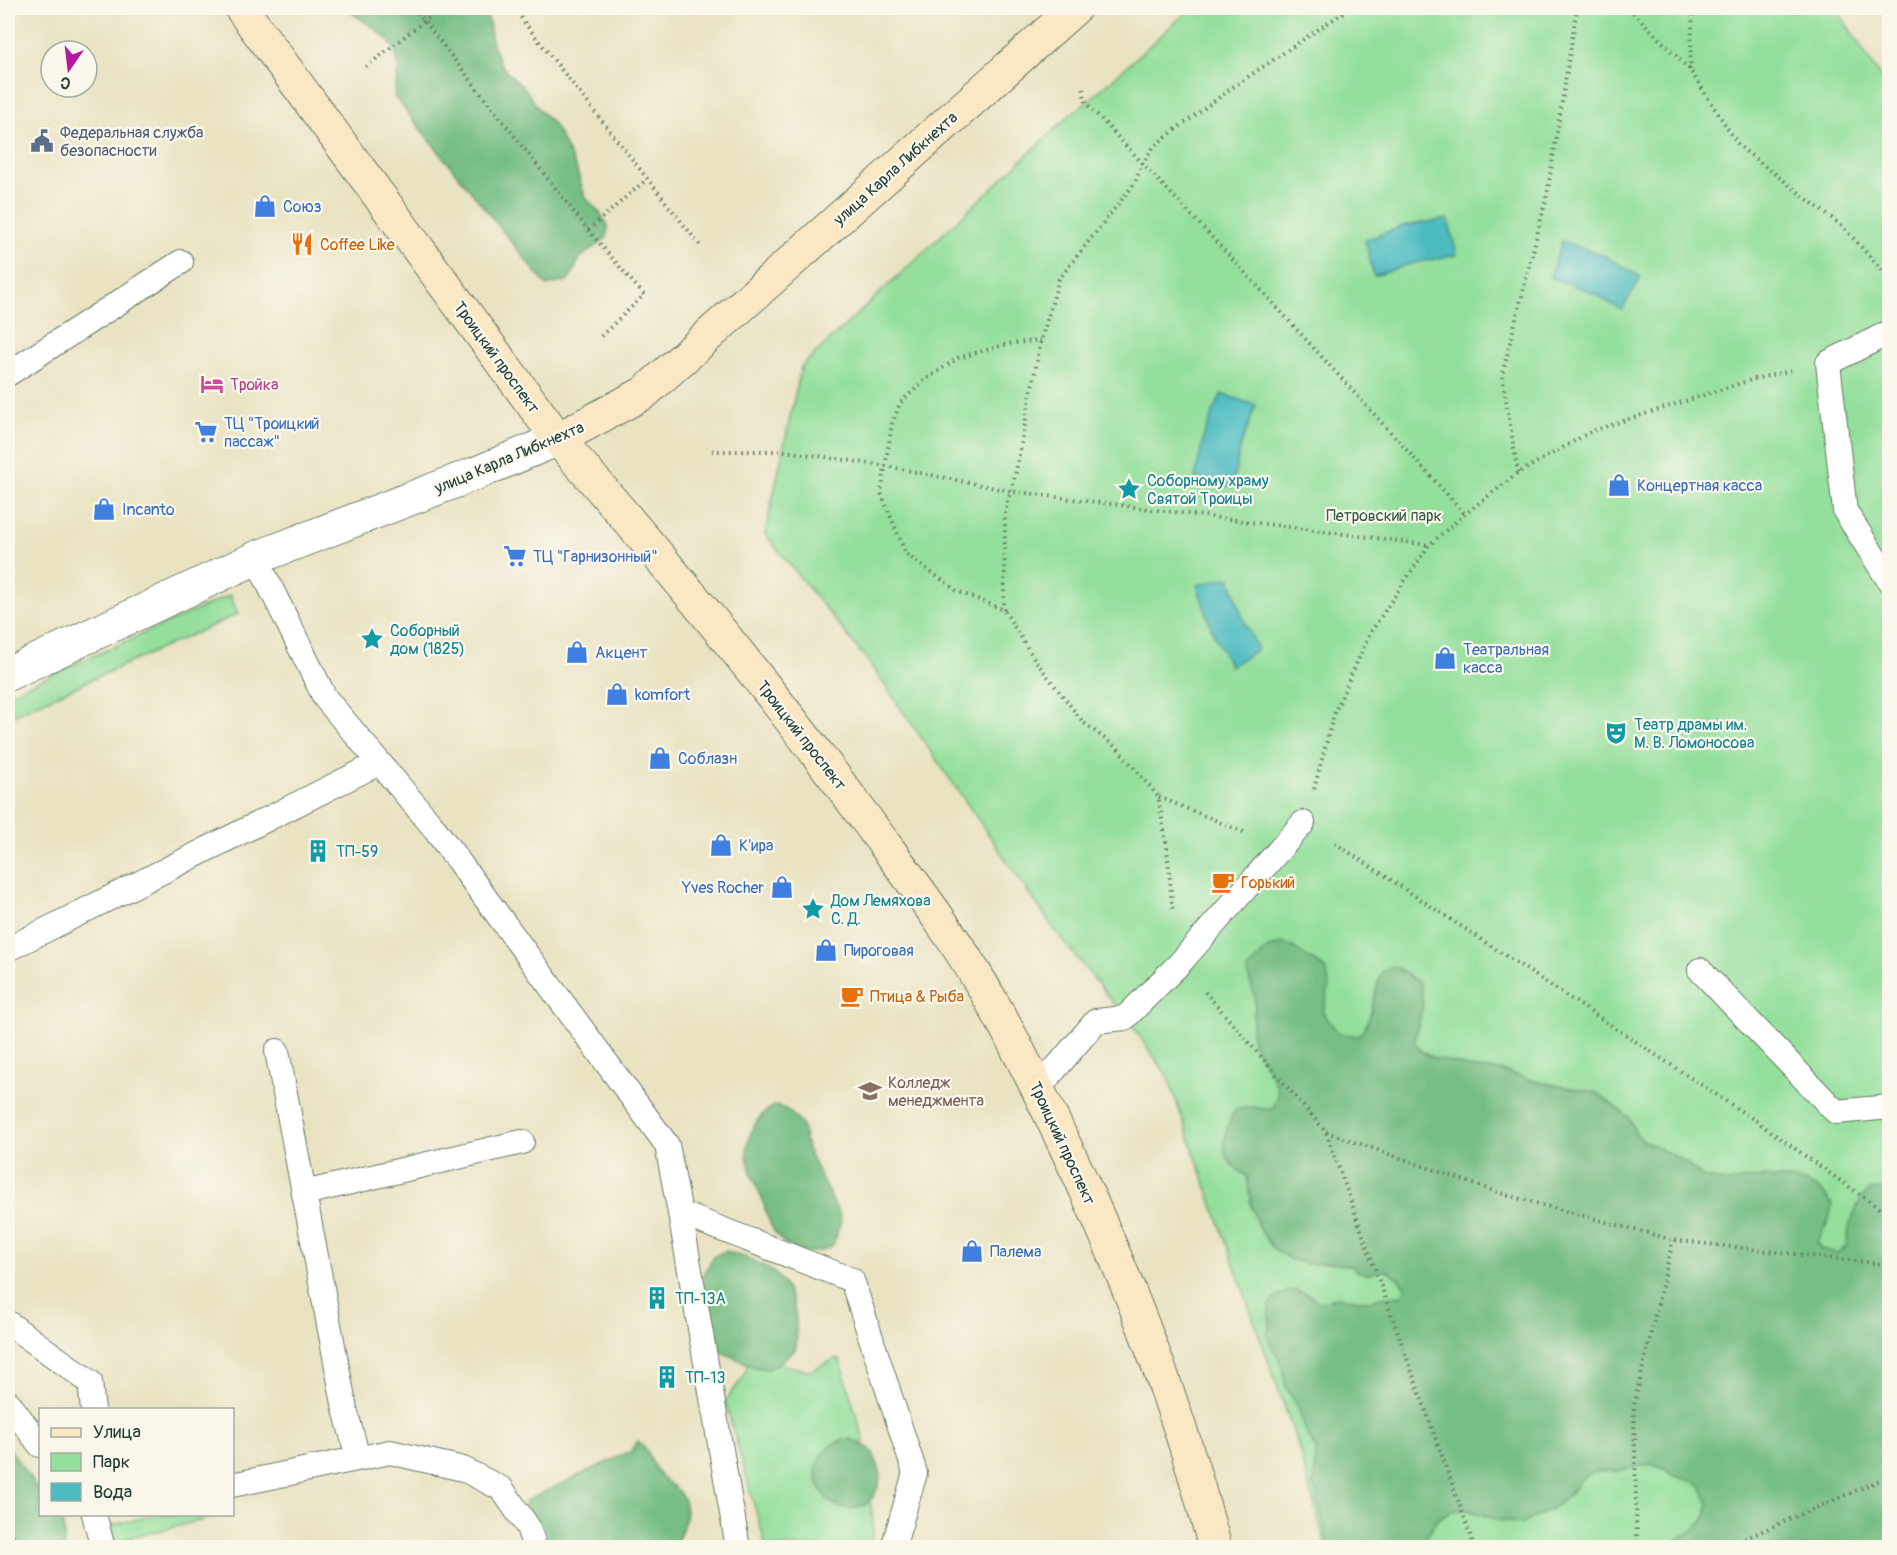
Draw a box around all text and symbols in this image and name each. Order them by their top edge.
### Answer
north arrow [39,39,99,99]
text: С [58,72,73,93]
street label: улица Карла Либкнехта [829,108,962,230]
place label: Федеральная служба безопасности [60,123,204,161]
public building icon: Федеральная служба безопасности [29,128,55,154]
shop icon: Союз [252,193,278,219]
place label: Союз [283,197,322,217]
restaurant icon: Coffee Like [289,231,315,257]
place label: Coffee Like [320,235,395,255]
street label: Троицкий проспект [449,298,543,417]
hotel icon: Тройка [199,371,225,397]
place label: Тройка [230,375,278,395]
place label: ТЦ "Троицкий пассаж" [224,414,319,452]
street label: улица Карла Либкнехта [431,417,587,499]
supermarket icon: ТЦ "Троицкий пассаж" [193,419,219,445]
place label: Соборному храму Святой Троицы [1147,471,1269,509]
shop icon: Концертная касса [1606,472,1632,498]
place icon: Соборному храму Святой Троицы [1116,476,1142,502]
place label: Концертная касса [1637,476,1762,496]
shop icon: Incanto [91,496,117,522]
place label: Incanto [122,500,175,520]
park label: Петровский парк [1326,506,1442,526]
supermarket icon: ТЦ "Гарнизонный" [502,543,528,569]
place label: ТЦ "Гарнизонный" [533,547,658,567]
place label: Соборный дом (1825) [390,621,465,659]
place icon: Соборный дом (1825) [359,626,385,652]
shop icon: Акцент [564,639,590,665]
place label: Театральная касса [1463,640,1549,678]
place label: Акцент [595,643,648,663]
shop icon: Театральная касса [1432,645,1458,671]
street label: Троицкий проспект [752,677,850,794]
shop icon: komfort [604,681,630,707]
place label: komfort [635,685,691,705]
place label: Театр драмы им. М. В. Ломоносова [1634,715,1754,753]
theatre icon: Театр драмы им. М. В. Ломоносова [1603,720,1629,746]
shop icon: Соблазн [647,745,673,771]
place label: Соблазн [678,749,737,769]
shop icon: К'ира [708,832,734,858]
place label: К'ира [739,836,773,856]
building icon: ТП-59 [305,838,331,864]
place label: ТП-59 [336,842,378,862]
cafe icon: Горький [1210,869,1236,895]
place label: Горький [1241,873,1295,893]
shop icon: Yves Rocher [769,874,795,900]
place label: Yves Rocher [681,878,764,898]
place label: Дом Лемяхова С. Д. [830,891,931,929]
place icon: Дом Лемяхова С. Д. [800,896,826,922]
shop icon: Пироговая [813,937,839,963]
place label: Пироговая [844,941,914,961]
cafe icon: Птица & Рыба [839,983,865,1009]
place label: Птица & Рыба [870,987,964,1007]
place label: Колледж менеджмента [888,1073,984,1111]
school or university icon: Колледж менеджмента [857,1078,883,1104]
street label: Троицкий проспект [1025,1079,1099,1208]
shop icon: Палема [959,1238,985,1264]
place label: Палема [990,1242,1041,1262]
building icon: ТП-13А [644,1285,670,1311]
place label: ТП-13А [675,1289,726,1309]
building icon: ТП-13 [654,1364,680,1390]
place label: ТП-13 [685,1368,726,1388]
legend [39,1408,234,1516]
text: Улица [93,1421,141,1444]
text: Парк [93,1451,130,1474]
text: Вода [93,1481,132,1504]

